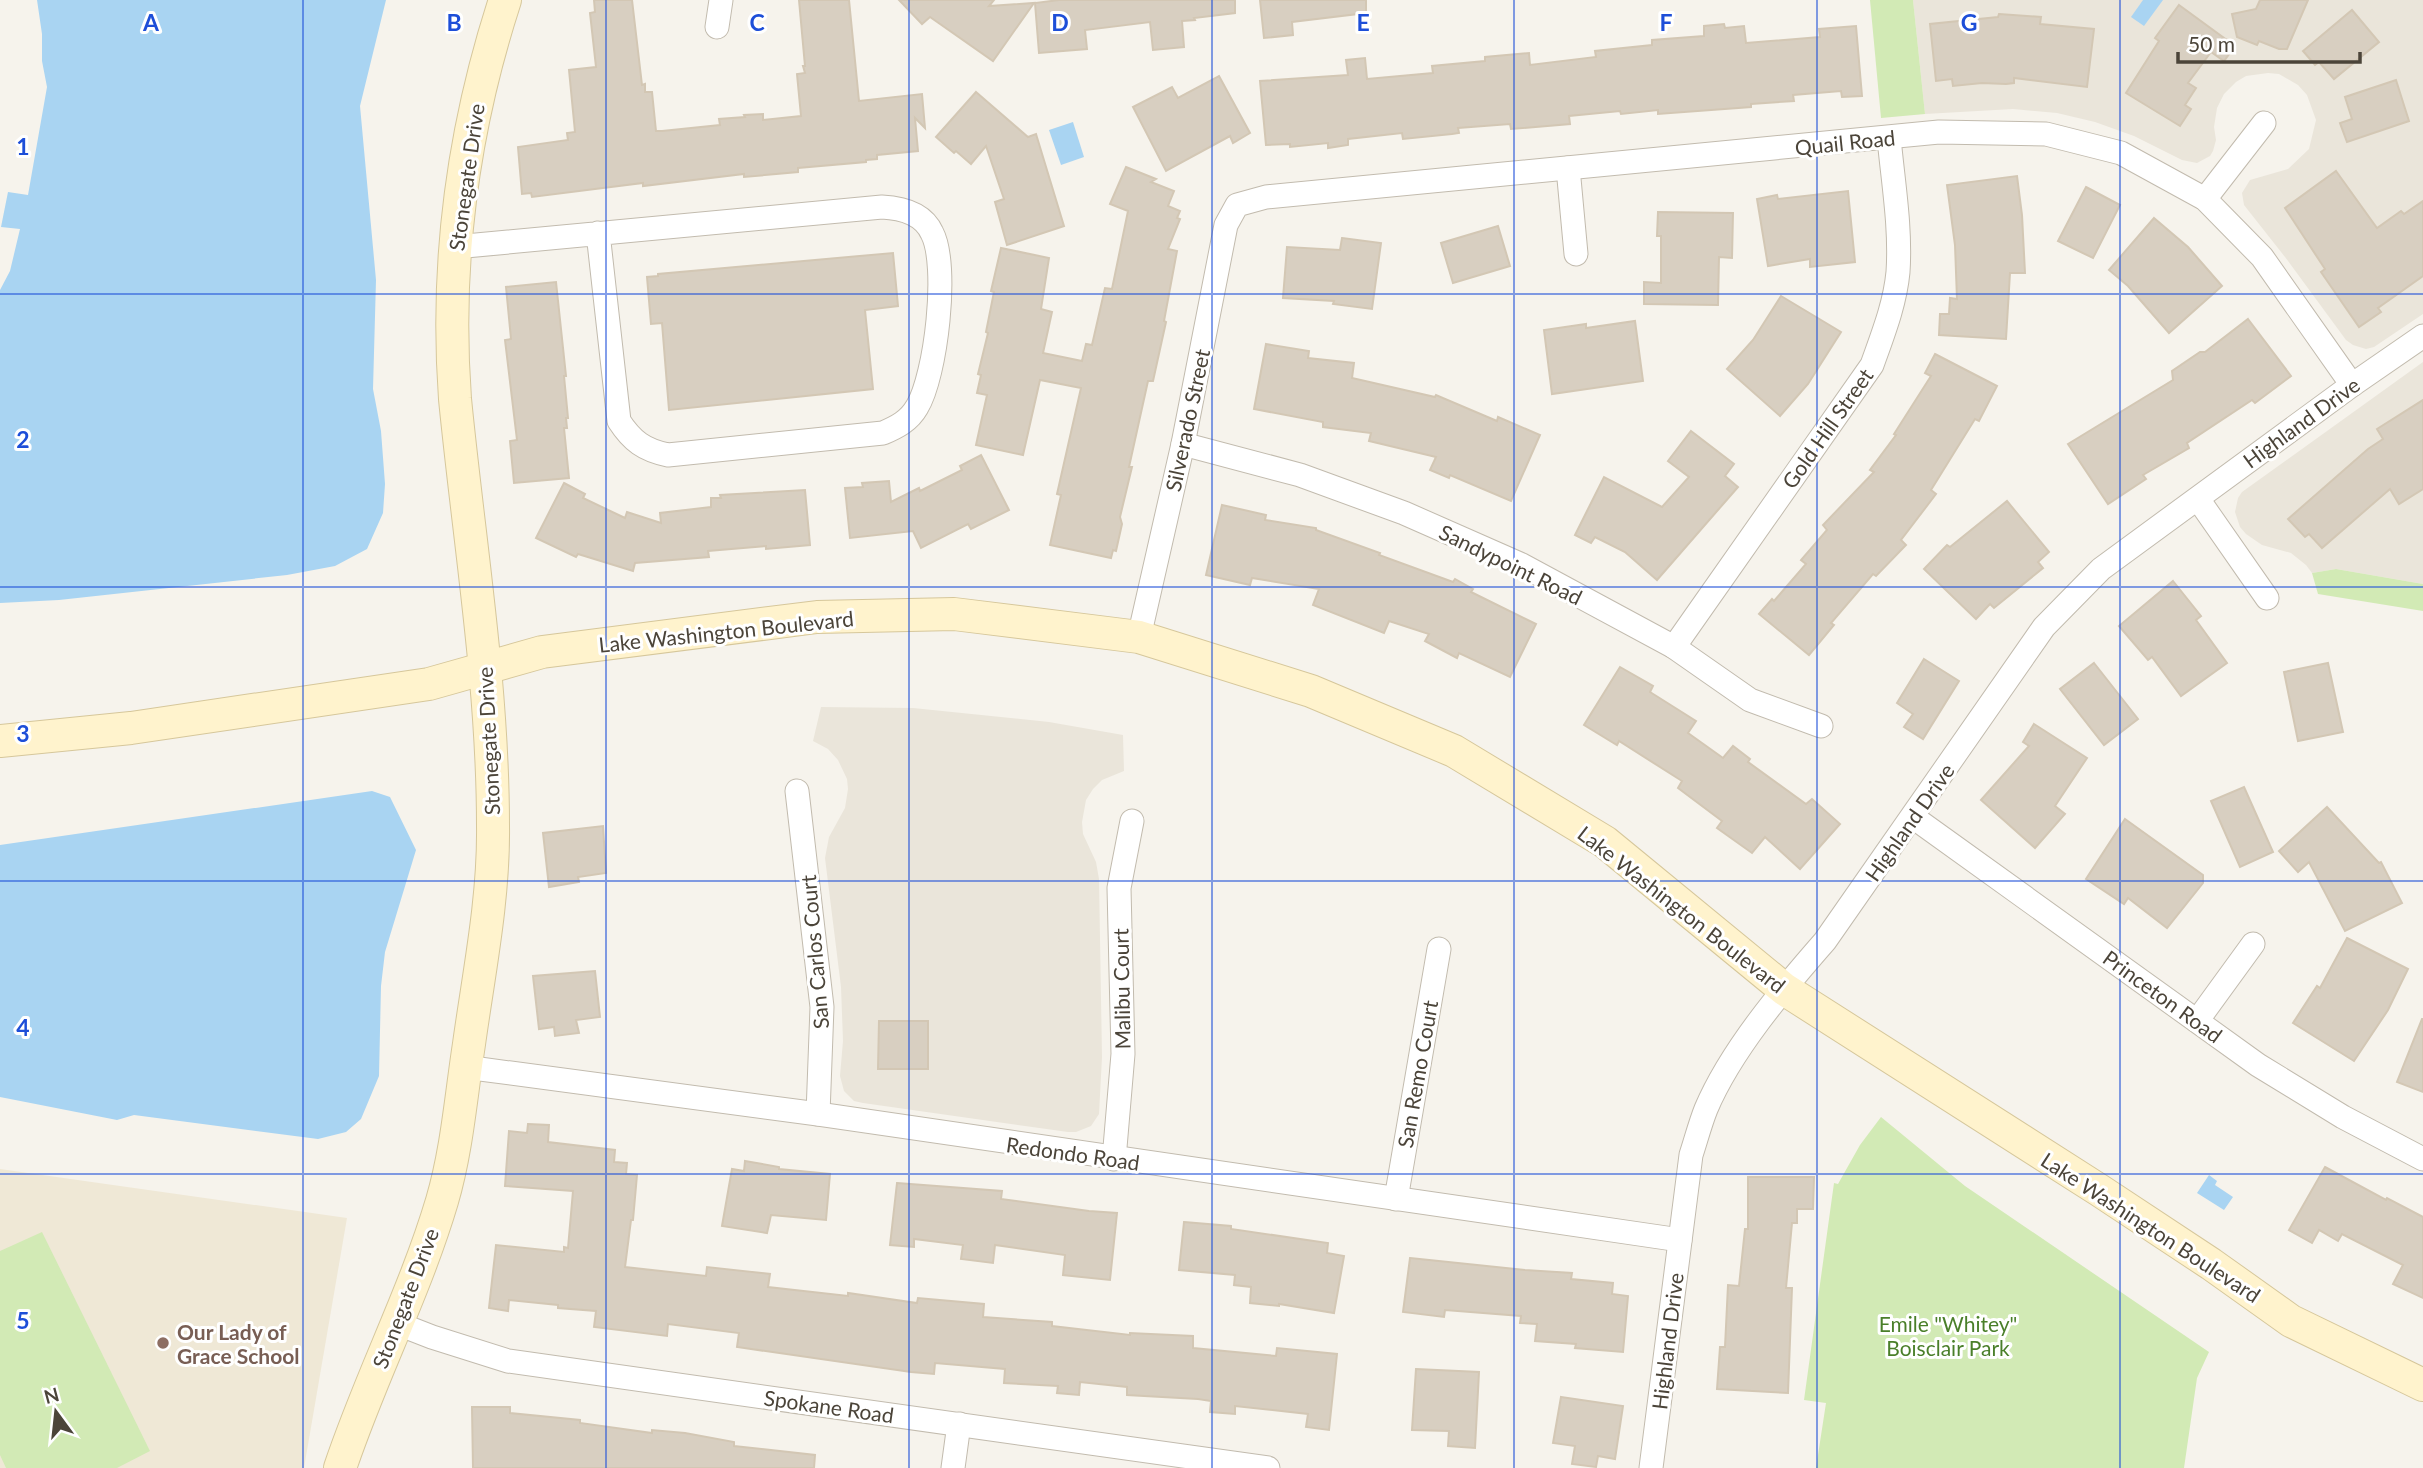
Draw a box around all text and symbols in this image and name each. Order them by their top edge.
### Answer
text: A [142,8,160,36]
text: B [446,8,462,36]
text: C [749,8,765,36]
text: D [1051,8,1069,36]
text: E [1356,8,1370,36]
text: F [1659,8,1673,36]
text: G [1961,8,1977,36]
scale bar [2178,21,2360,65]
text: 50 m [2188,31,2235,56]
street label: Stonegate Drive [443,102,489,252]
street label: Quail Road [1794,124,1896,160]
text: 1 [16,132,30,160]
street label: Silverado Street [1160,346,1214,494]
street label: Gold Hill Street [1776,363,1878,493]
street label: Highland Drive [2238,371,2364,473]
text: 2 [16,425,30,453]
street label: Sandypoint Road [1436,519,1586,609]
street label: Lake Washington Boulevard [597,605,855,657]
street label: Stonegate Drive [472,666,504,816]
text: 3 [16,719,30,747]
street label: Highland Drive [1859,758,1959,886]
street label: Lake Washington Boulevard [1573,820,1791,998]
street label: San Carlos Court [795,873,833,1030]
street label: Malibu Court [1107,928,1135,1050]
street label: Princeton Road [2099,945,2227,1047]
street label: San Remo Court [1392,998,1442,1150]
text: 4 [16,1013,30,1041]
street label: Redondo Road [1005,1131,1141,1175]
street label: Lake Washington Boulevard [2037,1147,2265,1307]
street label: Stonegate Drive [367,1224,443,1372]
street label: Highland Drive [1646,1271,1688,1411]
text: 5 [16,1306,30,1334]
park label: Emile "Whitey" Boisclair Park [1879,1311,2017,1360]
place label: Our Lady of Grace School [177,1319,300,1368]
marker: Our Lady of Grace School [155,1335,171,1351]
north arrow [21,1377,91,1447]
text: N [41,1382,62,1408]
street label: Spokane Road [763,1385,895,1427]

